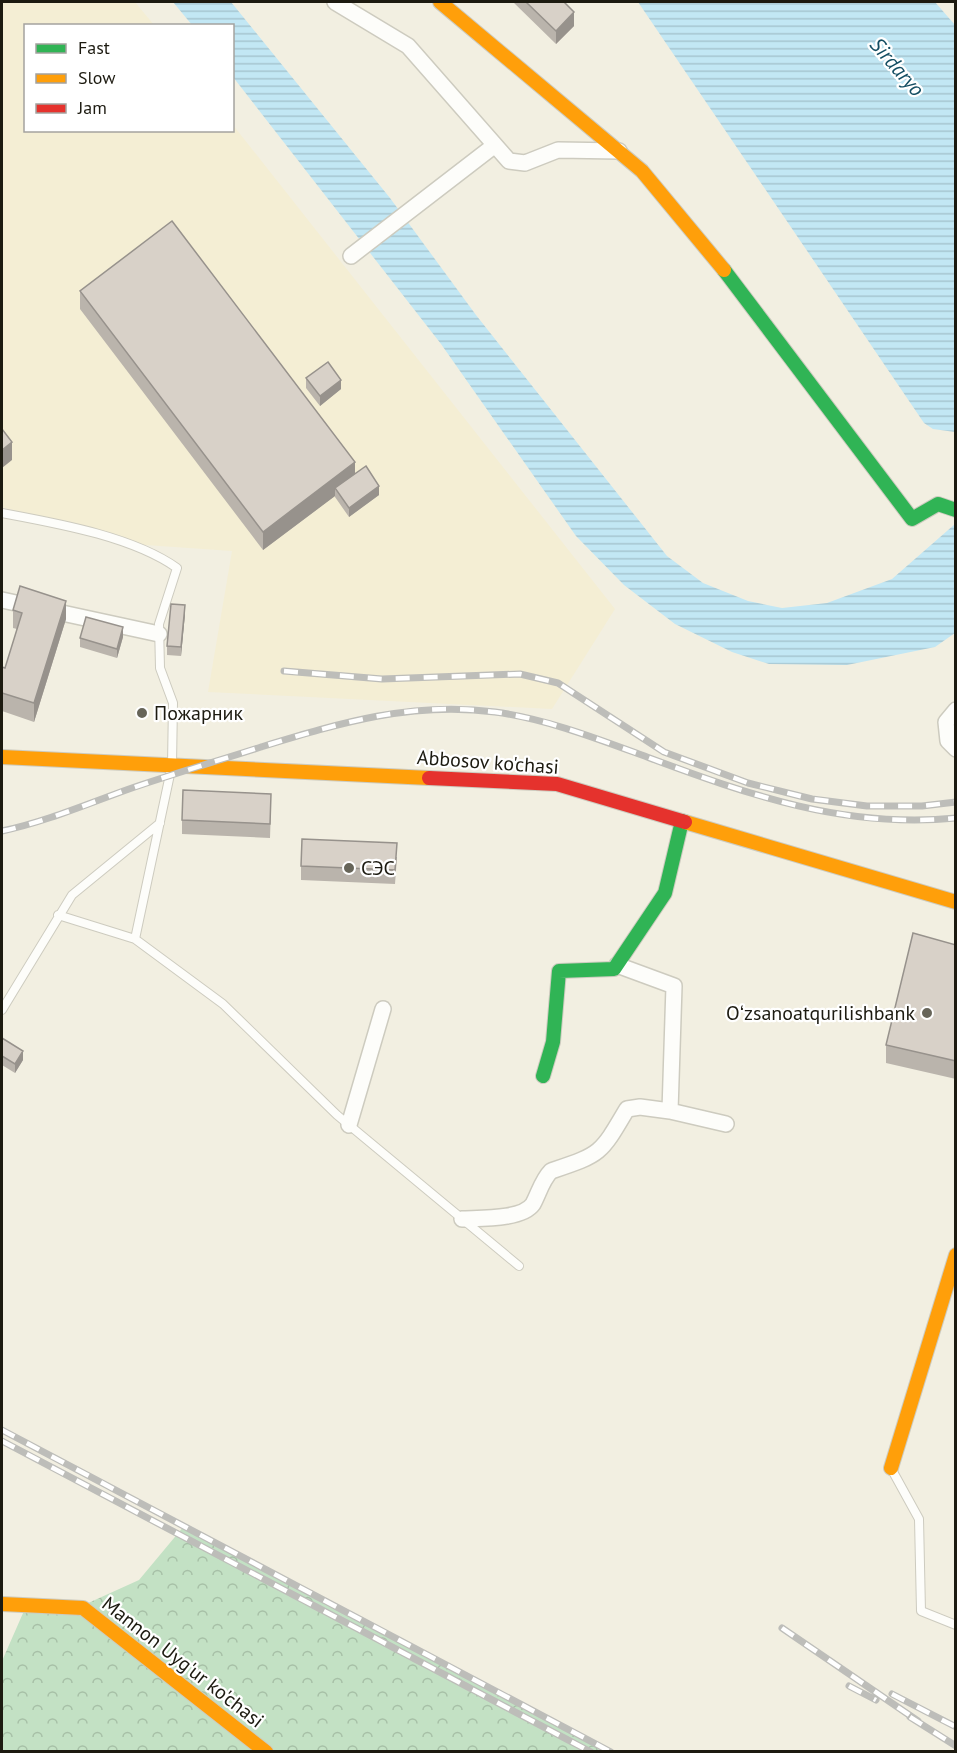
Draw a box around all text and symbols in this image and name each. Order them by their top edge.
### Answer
legend [24,24,234,132]
water label: Sirdaryo [864,31,931,102]
text: Fast [78,36,110,59]
text: Slow [78,66,116,89]
text: Jam [77,96,107,119]
place label: Пожарник [154,700,243,726]
marker: Пожарник [135,706,149,720]
street label: Abbosov ko'chasi [416,744,560,780]
place label: СЭС [361,855,395,881]
marker: СЭС [342,861,356,875]
place label: Oʻzsanoatqurilishbank [726,1000,915,1026]
marker: Oʻzsanoatqurilishbank [920,1006,934,1020]
street label: Mannon Uyg'ur ko'chasi [97,1591,269,1733]

